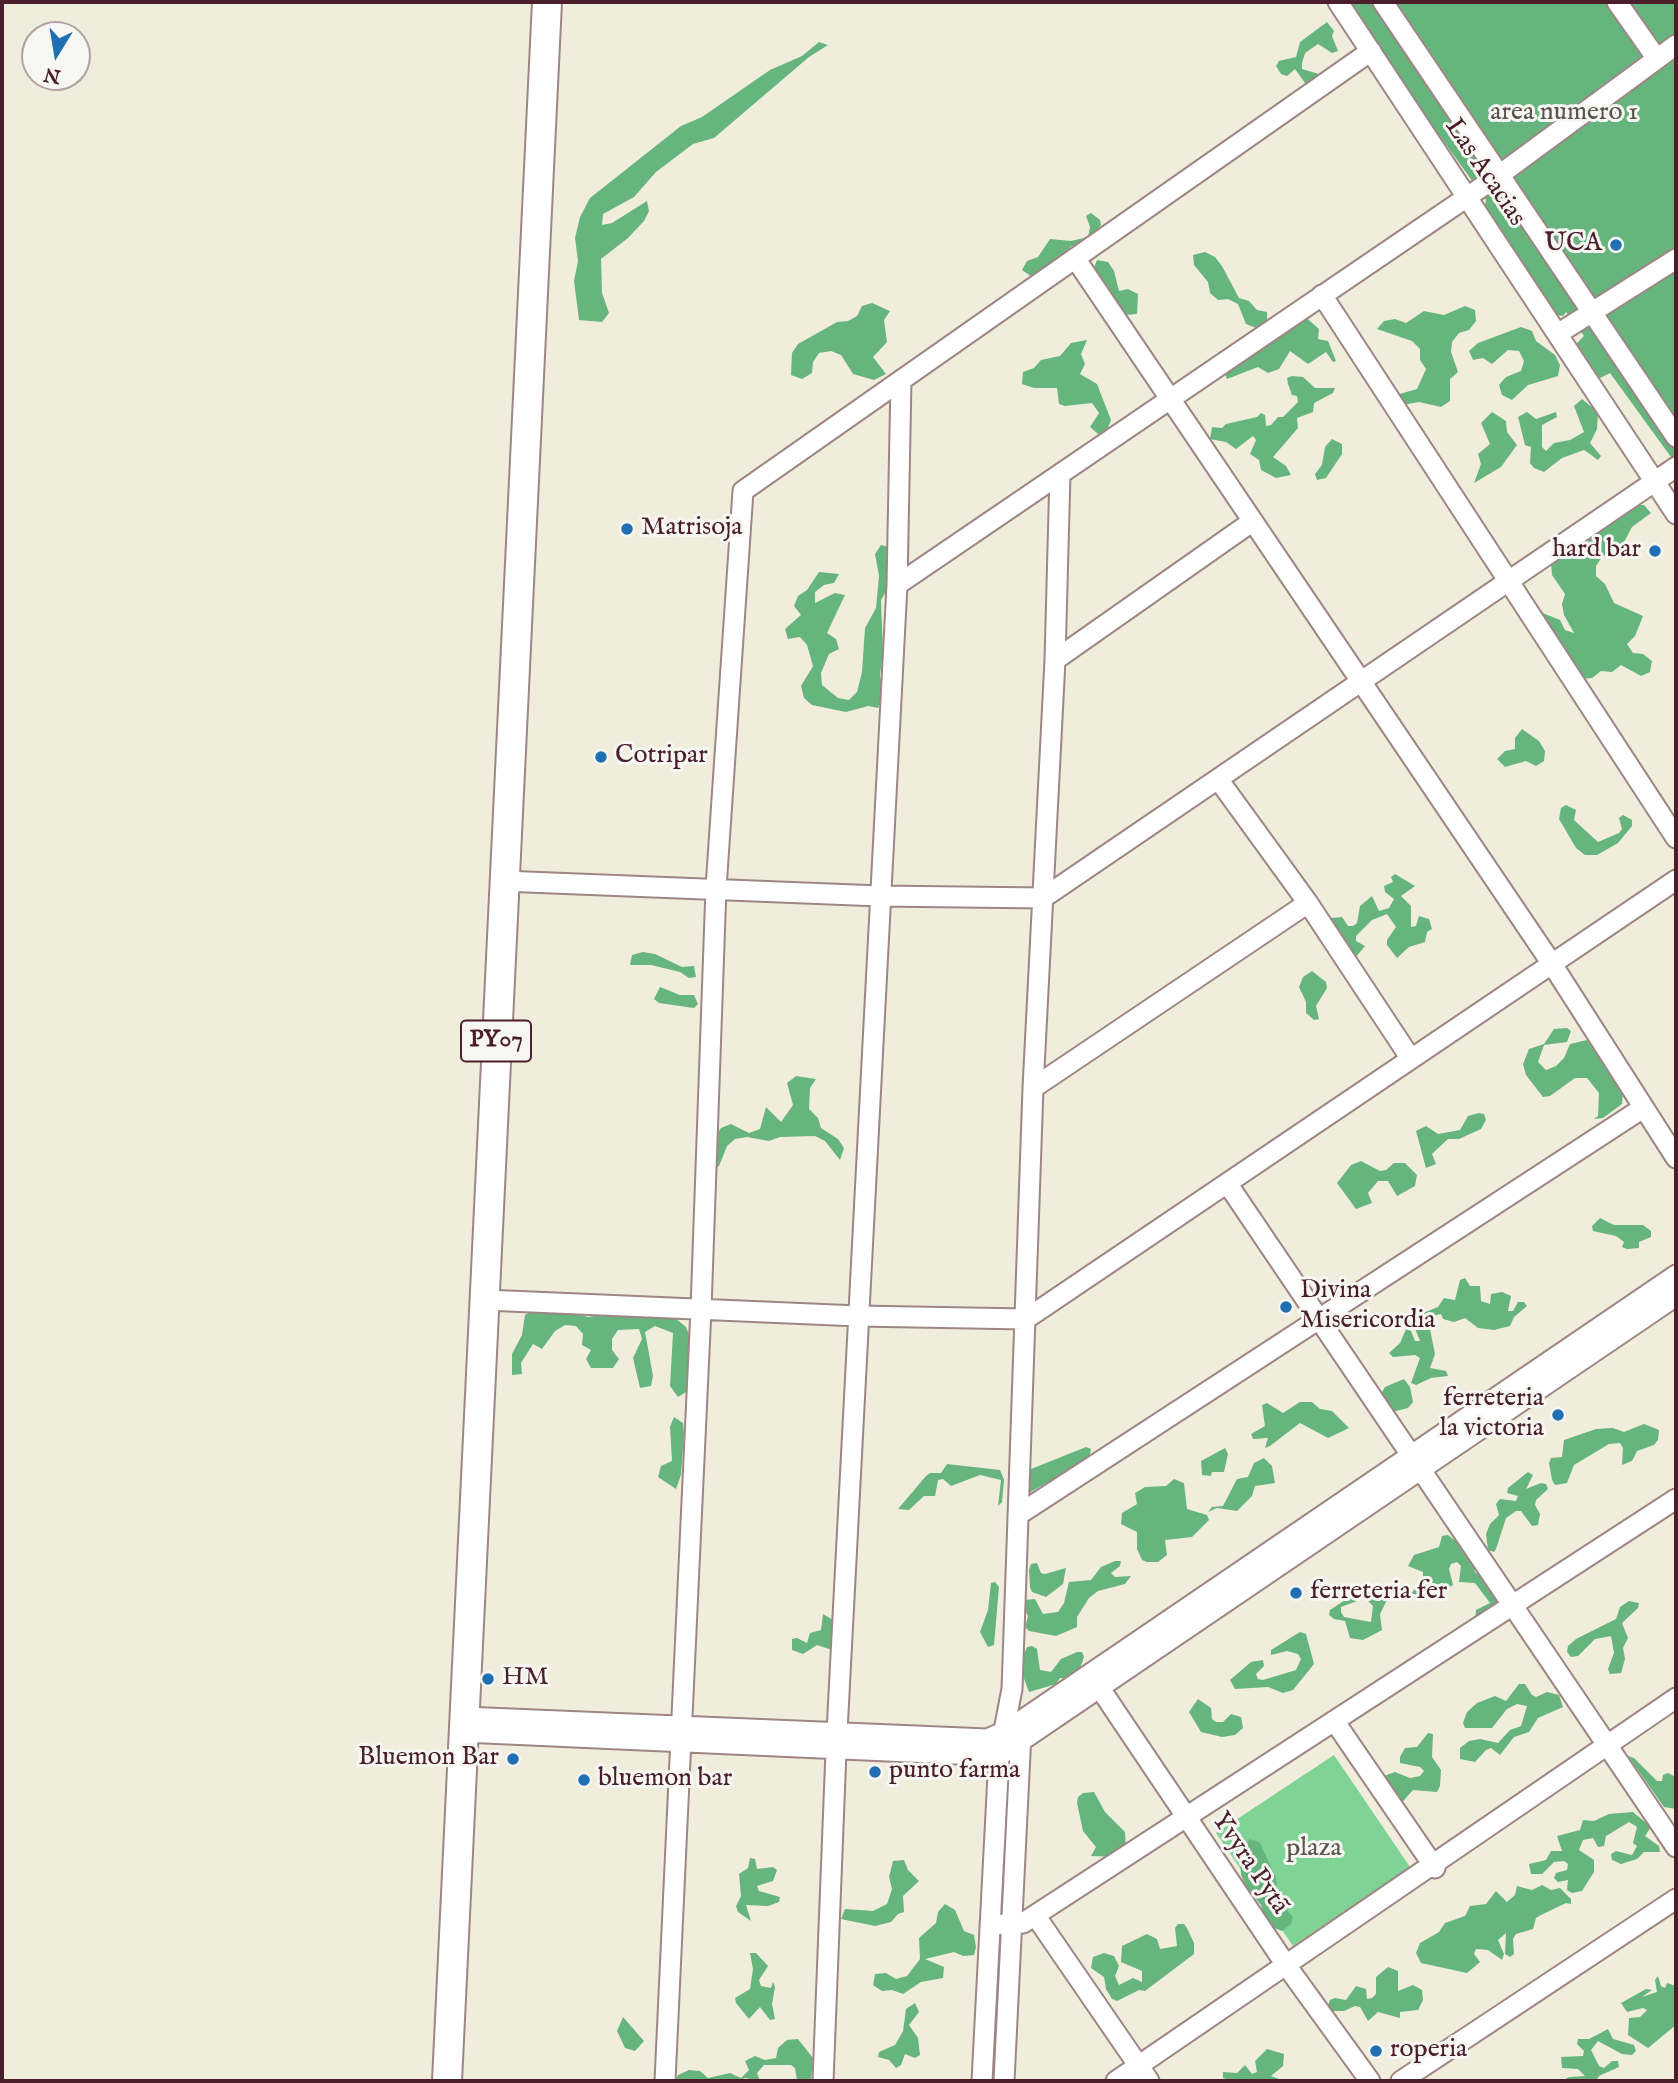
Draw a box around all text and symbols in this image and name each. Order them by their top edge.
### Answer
north arrow [21,21,91,91]
text: N [42,61,63,88]
park label: area numero 1 [1490,98,1638,130]
street label: Las Acacias [1437,113,1531,233]
place label: UCA [1544,229,1602,261]
marker: UCA [1608,237,1624,253]
place label: Matrisoja [641,513,743,545]
marker: Matrisoja [619,521,635,537]
place label: hard bar [1552,535,1641,567]
marker: hard bar [1647,543,1663,559]
place label: Cotripar [615,741,708,773]
marker: Cotripar [593,749,609,765]
road number: PY07 [461,1021,531,1062]
place label: Divina Misericordia [1300,1276,1436,1338]
marker: Divina Misericordia [1278,1299,1294,1315]
place label: ferreteria la victoria [1440,1384,1544,1446]
marker: ferreteria la victoria [1550,1407,1566,1423]
place label: ferreteria fer [1310,1577,1447,1609]
marker: ferreteria fer [1288,1585,1304,1601]
place label: HM [502,1663,549,1695]
marker: HM [480,1671,496,1687]
place label: Bluemon Bar [358,1743,499,1775]
marker: Bluemon Bar [505,1751,521,1767]
place label: punto farma [889,1756,1020,1788]
place label: bluemon bar [598,1764,732,1796]
marker: punto farma [867,1764,883,1780]
marker: bluemon bar [576,1772,592,1788]
street label: Yvyra Pytã [1204,1807,1294,1921]
park label: plaza [1286,1834,1342,1866]
place label: roperia [1390,2035,1467,2067]
marker: roperia [1368,2043,1384,2059]

